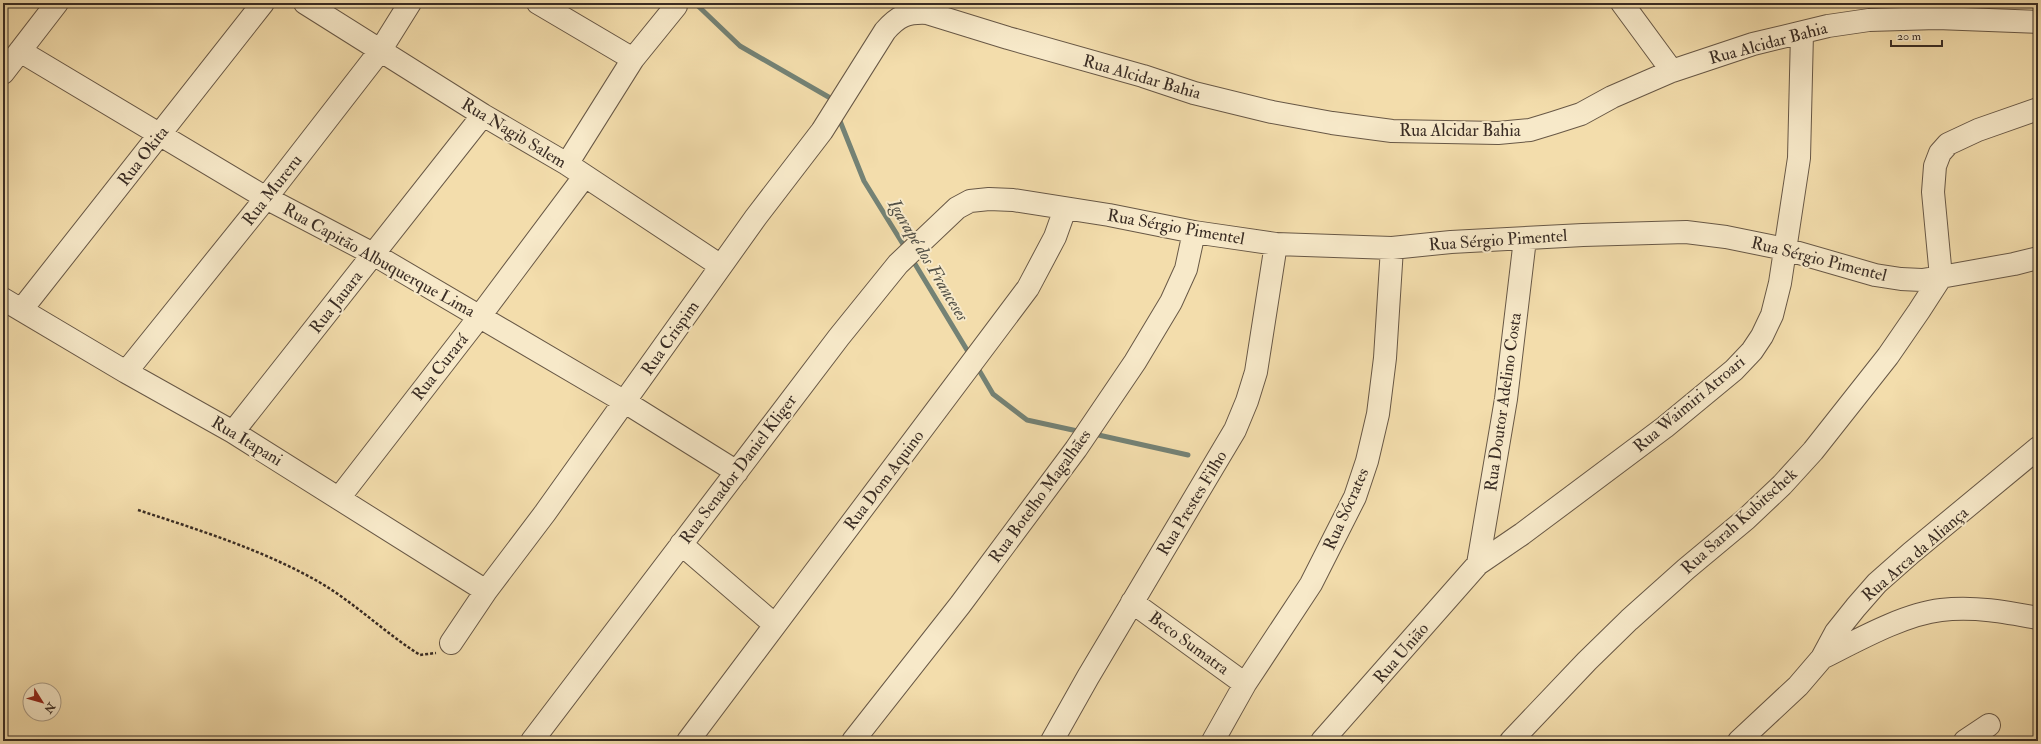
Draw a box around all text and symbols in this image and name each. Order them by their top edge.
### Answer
street label: Rua Alcidar Bahia [1707,17,1830,69]
scale bar [1891,22,1942,48]
text: 20 m [1897,29,1922,44]
street label: Rua Alcidar Bahia [1081,50,1204,104]
street label: Rua Nagib Salem [458,93,570,173]
street label: Rua Alcidar Bahia [1399,120,1522,141]
street label: Rua Okita [113,121,173,190]
street label: Rua Mureru [238,150,307,230]
water label: Igarapé dos Franceses [882,194,974,326]
street label: Rua Capitão Albuquerque Lima [279,198,480,323]
street label: Rua Sérgio Pimentel [1106,205,1247,250]
street label: Rua Sérgio Pimentel [1428,225,1569,255]
street label: Rua Sérgio Pimentel [1749,232,1890,286]
street label: Rua Jauara [305,266,368,338]
street label: Rua Crispim [637,297,704,380]
street label: Rua Doutor Adelino Costa [1480,310,1526,493]
street label: Rua Curará [407,329,473,405]
street label: Rua Waimiri Atroari [1629,351,1750,457]
street label: Rua Senador Daniel Kliger [675,390,801,548]
street label: Rua Itapani [207,412,287,472]
street label: Rua Botelho Magalhães [984,425,1096,567]
street label: Rua Dom Aquino [840,426,928,534]
street label: Rua Prestes Filho [1152,447,1232,559]
street label: Rua Sarah Kubitschek [1677,463,1801,579]
street label: Rua Sócrates [1319,465,1373,553]
street label: Rua Arca da Aliança [1858,501,1973,606]
street label: Beco Sumatra [1145,607,1234,680]
street label: Rua União [1369,618,1433,688]
north arrow [22,682,62,722]
text: N [41,699,58,716]

